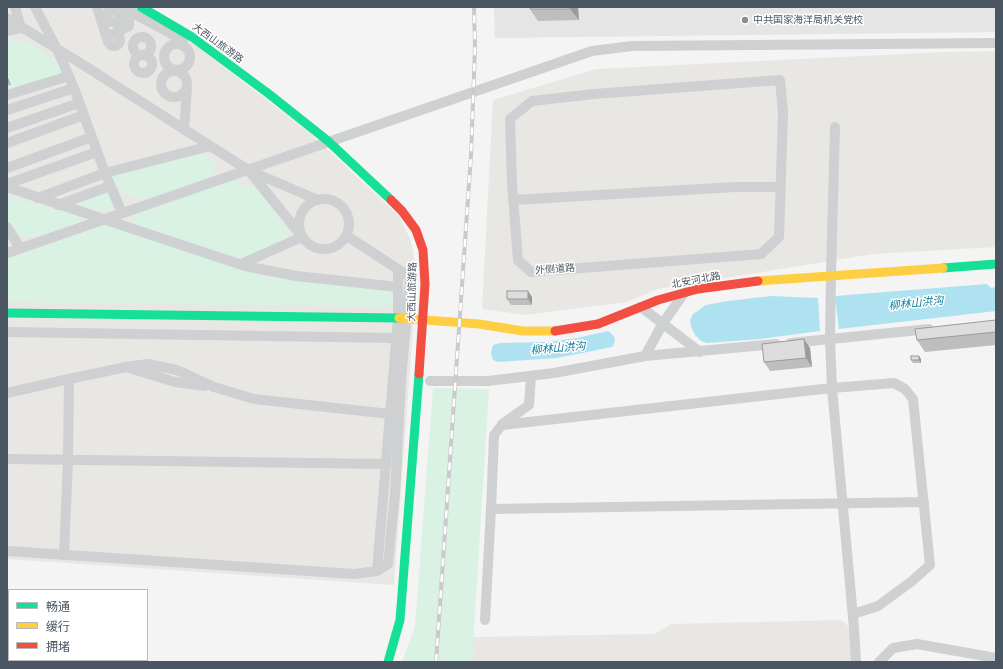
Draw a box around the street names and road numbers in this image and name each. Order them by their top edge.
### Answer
street label: 大西山旅游路 [190,21,246,65]
street label: 大西山旅游路 [405,262,419,322]
street label: 外侧道路 [535,262,575,276]
street label: 北安河北路 [670,269,722,291]

